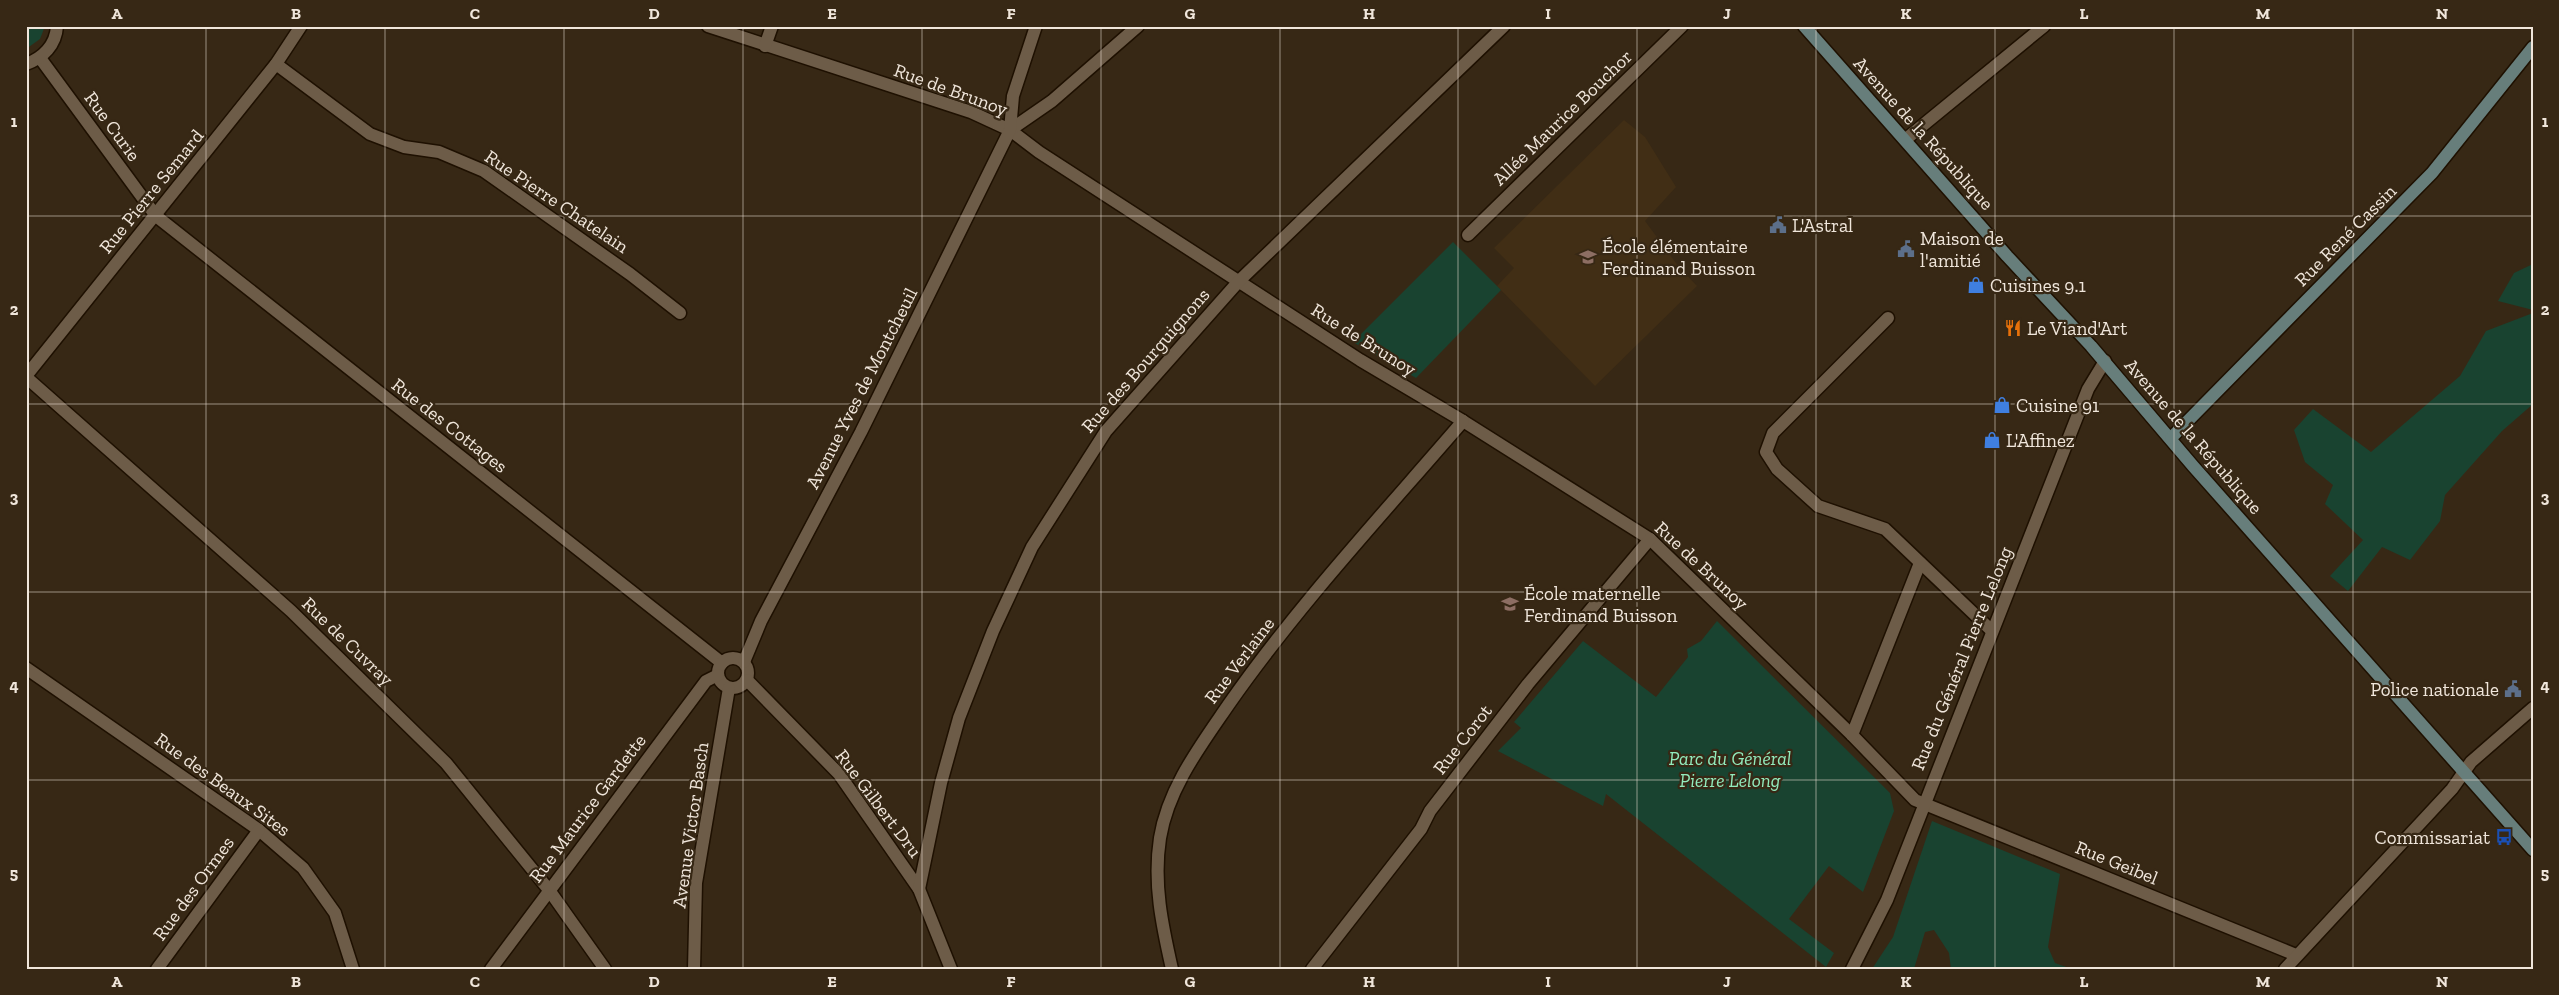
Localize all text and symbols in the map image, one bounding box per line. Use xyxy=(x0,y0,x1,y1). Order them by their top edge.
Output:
text: A xyxy=(112,4,123,23)
text: B xyxy=(291,4,301,23)
text: C xyxy=(470,4,480,23)
text: D xyxy=(648,4,660,23)
text: E xyxy=(827,4,837,23)
text: F xyxy=(1006,4,1016,23)
text: G xyxy=(1185,4,1196,23)
text: H xyxy=(1363,4,1375,23)
text: I xyxy=(1545,4,1551,23)
text: J xyxy=(1723,4,1731,23)
text: K xyxy=(1901,4,1912,23)
text: L xyxy=(2080,4,2089,23)
text: M xyxy=(2256,4,2270,23)
text: N xyxy=(2436,4,2448,23)
street label: Allée Maurice Bouchor xyxy=(1488,45,1637,190)
street label: Avenue de la République xyxy=(1849,52,1999,215)
street label: Rue de Brunoy xyxy=(891,58,1011,121)
street label: Rue Curie xyxy=(80,87,146,166)
text: 1 xyxy=(11,112,18,131)
text: 1 xyxy=(2542,112,2549,131)
street label: Rue Pierre Semard xyxy=(94,124,209,258)
street label: Rue Pierre Chatelain xyxy=(480,145,633,258)
street label: Rue René Cassin xyxy=(2290,180,2401,291)
place label: L'Astral xyxy=(1792,214,1853,237)
public building icon: L'Astral xyxy=(1768,215,1788,235)
place label: Maison de l'amitié xyxy=(1920,227,2004,272)
place label: École élémentaire Ferdinand Buisson xyxy=(1602,235,1755,280)
public building icon: Maison de l'amitié xyxy=(1896,239,1916,259)
school or university icon: École élémentaire Ferdinand Buisson xyxy=(1578,247,1598,267)
place label: Cuisines 9.1 xyxy=(1990,274,2086,297)
shop icon: Cuisines 9.1 xyxy=(1966,275,1986,295)
street label: Rue des Bourguignons xyxy=(1076,283,1214,437)
street label: Avenue Yves de Montcheuil xyxy=(801,284,922,493)
street label: Rue de Brunoy xyxy=(1307,298,1421,381)
text: 2 xyxy=(10,300,19,319)
text: 2 xyxy=(2541,300,2550,319)
place label: Le Viand'Art xyxy=(2027,317,2127,340)
restaurant icon: Le Viand'Art xyxy=(2003,318,2023,338)
street label: Avenue de la République xyxy=(2120,354,2267,519)
street label: Rue des Cottages xyxy=(387,373,512,478)
place label: Cuisine 91 xyxy=(2016,394,2099,417)
shop icon: Cuisine 91 xyxy=(1992,395,2012,415)
place label: L'Affinez xyxy=(2006,429,2075,452)
shop icon: L'Affinez xyxy=(1982,430,2002,450)
text: 3 xyxy=(10,488,19,507)
text: 3 xyxy=(2541,488,2550,507)
street label: Rue de Brunoy xyxy=(1650,516,1753,615)
street label: Rue du Général Pierre Lelong xyxy=(1906,542,2017,773)
place label: École maternelle Ferdinand Buisson xyxy=(1524,582,1677,627)
street label: Rue de Cuvray xyxy=(297,592,398,691)
school or university icon: École maternelle Ferdinand Buisson xyxy=(1500,594,1520,614)
street label: Rue Verlaine xyxy=(1199,613,1279,708)
text: 4 xyxy=(9,676,19,695)
text: 4 xyxy=(2540,676,2550,695)
place label: Police nationale xyxy=(2370,678,2499,701)
public building icon: Police nationale xyxy=(2503,679,2523,699)
street label: Rue Corot xyxy=(1428,700,1497,779)
street label: Rue des Beaux Sites xyxy=(151,728,295,841)
street label: Rue Maurice Gardette xyxy=(524,729,651,887)
street label: Avenue Victor Basch xyxy=(667,740,714,909)
street label: Rue Gilbert Dru xyxy=(830,745,927,862)
park label: Parc du Général Pierre Lelong xyxy=(1669,747,1791,792)
place label: Commissariat xyxy=(2375,826,2490,849)
bus stop icon: Commissariat xyxy=(2494,827,2514,847)
street label: Rue des Ormes xyxy=(148,832,239,945)
street label: Rue Geibel xyxy=(2072,835,2162,889)
text: 5 xyxy=(10,864,18,883)
text: 5 xyxy=(2541,864,2549,883)
text: A xyxy=(112,972,123,991)
text: B xyxy=(291,972,301,991)
text: C xyxy=(470,972,480,991)
text: D xyxy=(648,972,660,991)
text: E xyxy=(827,972,837,991)
text: F xyxy=(1006,972,1016,991)
text: G xyxy=(1185,972,1196,991)
text: H xyxy=(1363,972,1375,991)
text: I xyxy=(1545,972,1551,991)
text: J xyxy=(1723,972,1731,991)
text: K xyxy=(1901,972,1912,991)
text: L xyxy=(2080,972,2089,991)
text: M xyxy=(2256,972,2270,991)
text: N xyxy=(2436,972,2448,991)

